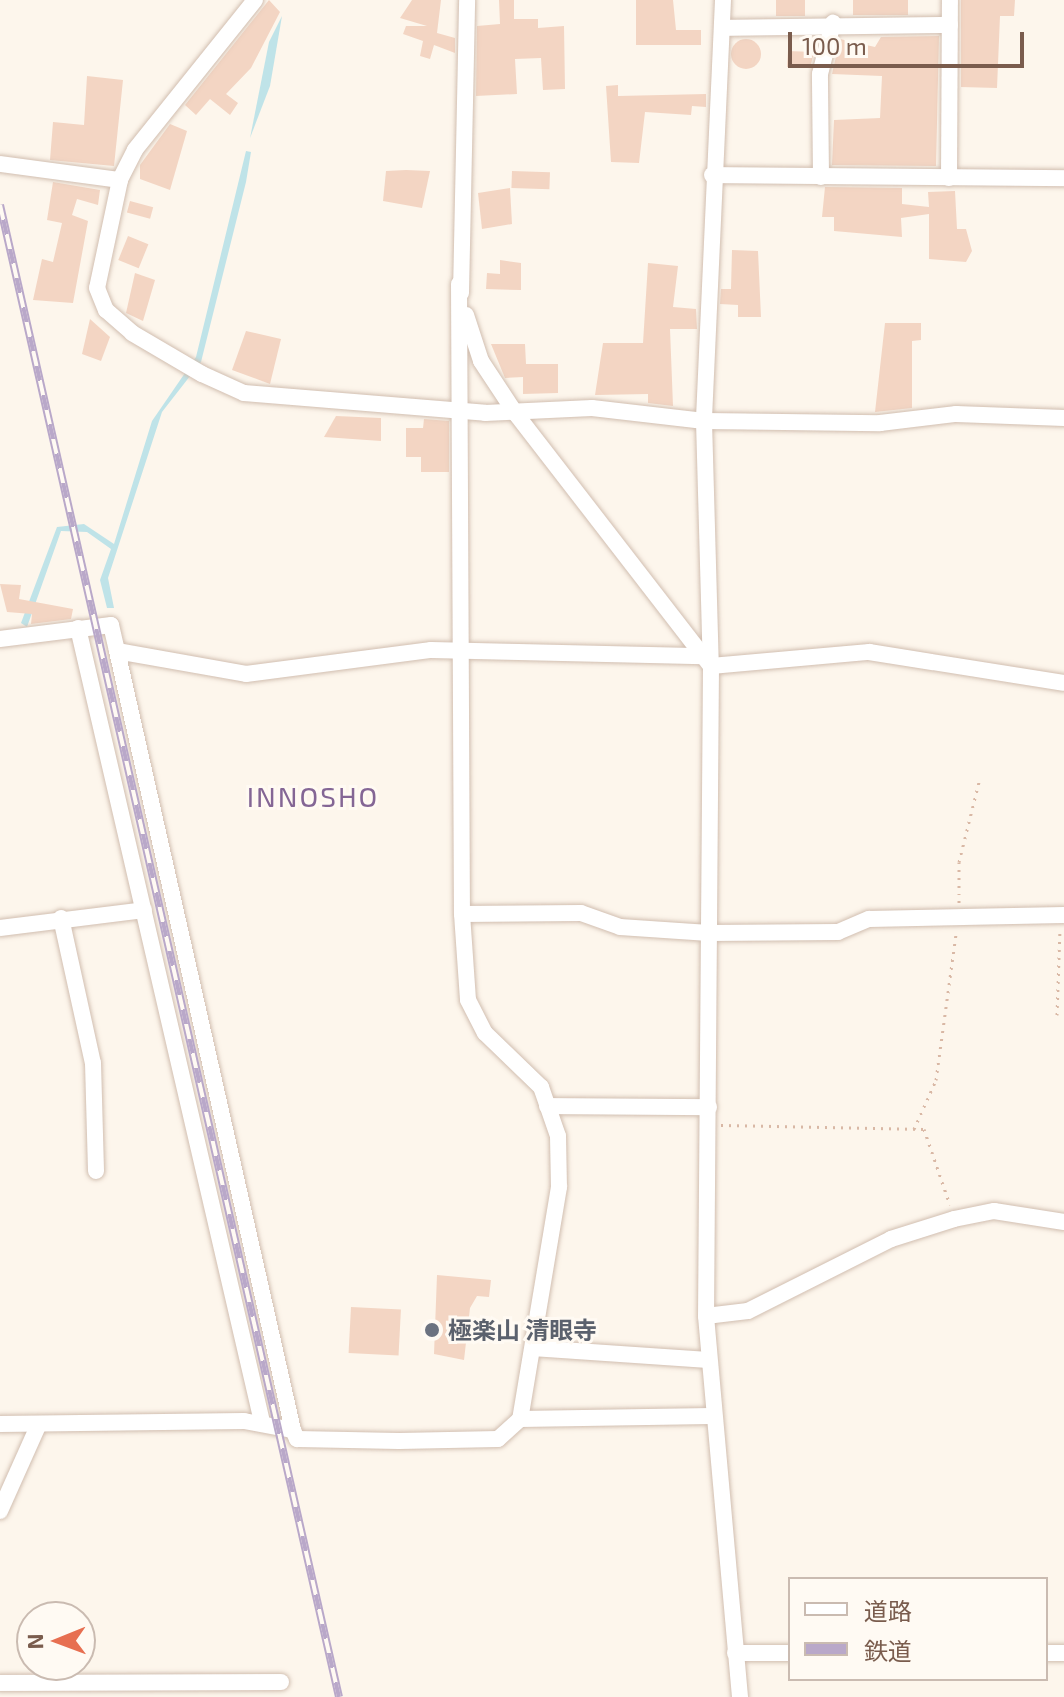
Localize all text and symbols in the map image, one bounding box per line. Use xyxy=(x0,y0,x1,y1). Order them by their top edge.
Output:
scale bar xyxy=(792,16,1028,66)
text: 100 m xyxy=(802,31,867,60)
district label: INNOSHO xyxy=(247,779,379,813)
place label: 極楽山 清眼寺 xyxy=(448,1316,597,1344)
marker: 極楽山 清眼寺 xyxy=(423,1321,441,1339)
legend xyxy=(788,1577,1048,1681)
text: 道路 xyxy=(864,1596,912,1625)
north arrow xyxy=(16,1601,96,1681)
text: N xyxy=(21,1633,47,1650)
text: 鉄道 xyxy=(864,1636,912,1665)

